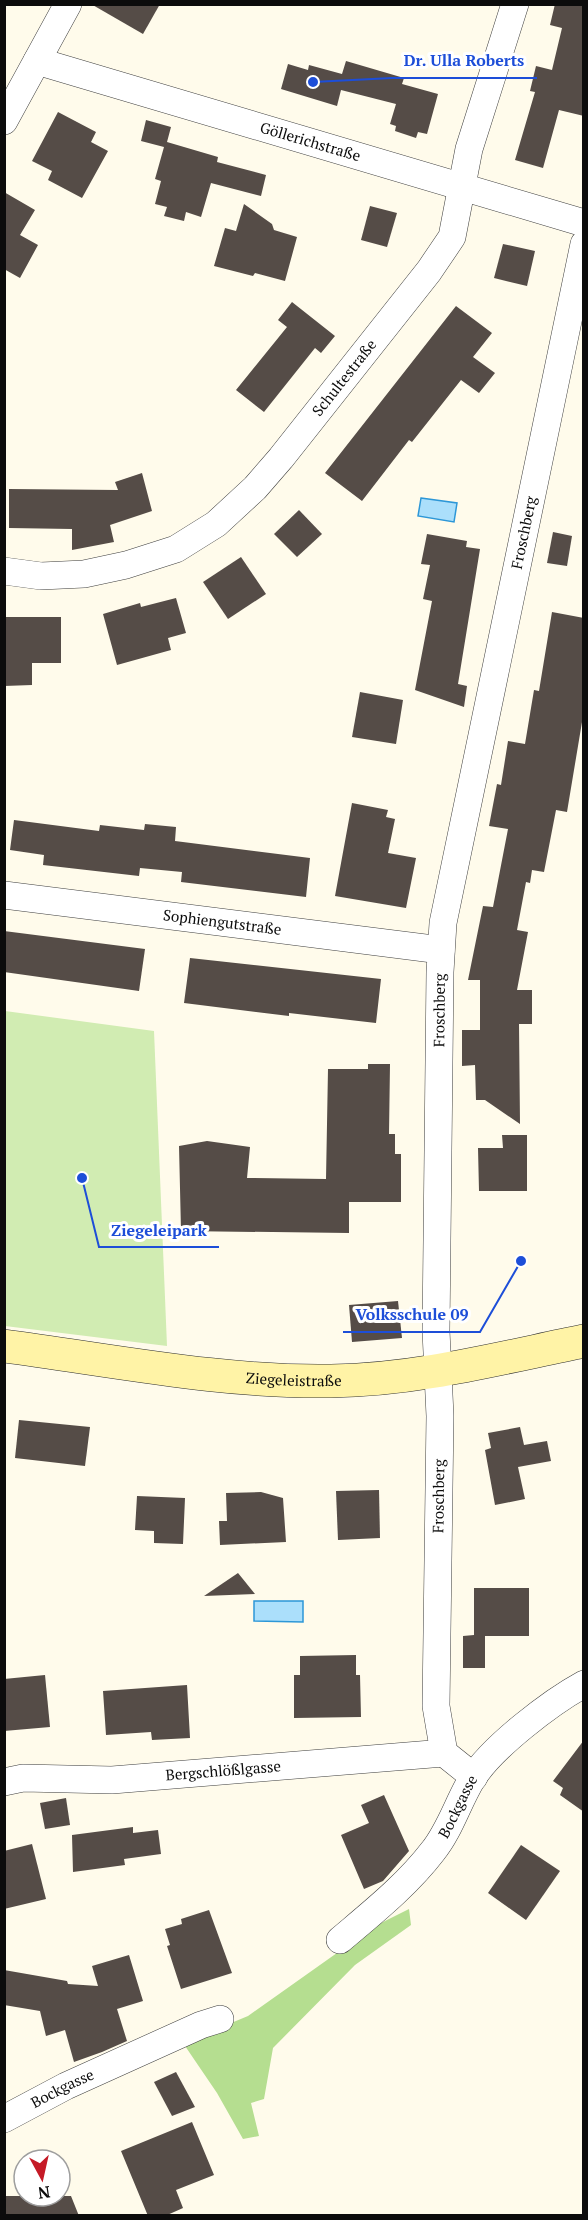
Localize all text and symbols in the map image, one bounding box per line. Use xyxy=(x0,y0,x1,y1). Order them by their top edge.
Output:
callout: Dr. Ulla Roberts xyxy=(392,44,537,78)
text: Dr. Ulla Roberts xyxy=(404,49,524,71)
street label: Göllerichstraße xyxy=(258,117,363,165)
street label: Schultestraße xyxy=(307,335,380,420)
street label: Froschberg xyxy=(506,493,541,571)
street label: Sophiengutstraße xyxy=(162,904,283,939)
street label: Froschberg xyxy=(428,972,449,1047)
callout: Ziegeleipark xyxy=(99,1213,219,1247)
text: Ziegeleipark xyxy=(111,1219,208,1241)
callout: Volksschule 09 xyxy=(343,1298,480,1332)
text: Volksschule 09 xyxy=(356,1303,469,1325)
street label: Ziegeleistraße xyxy=(245,1367,342,1390)
street label: Froschberg xyxy=(427,1458,448,1533)
street label: Bergschlößlgasse xyxy=(165,1755,282,1785)
street label: Bockgasse xyxy=(433,1771,481,1841)
street label: Bockgasse xyxy=(27,2064,97,2112)
north arrow xyxy=(12,2148,72,2208)
text: N xyxy=(37,2181,52,2205)

